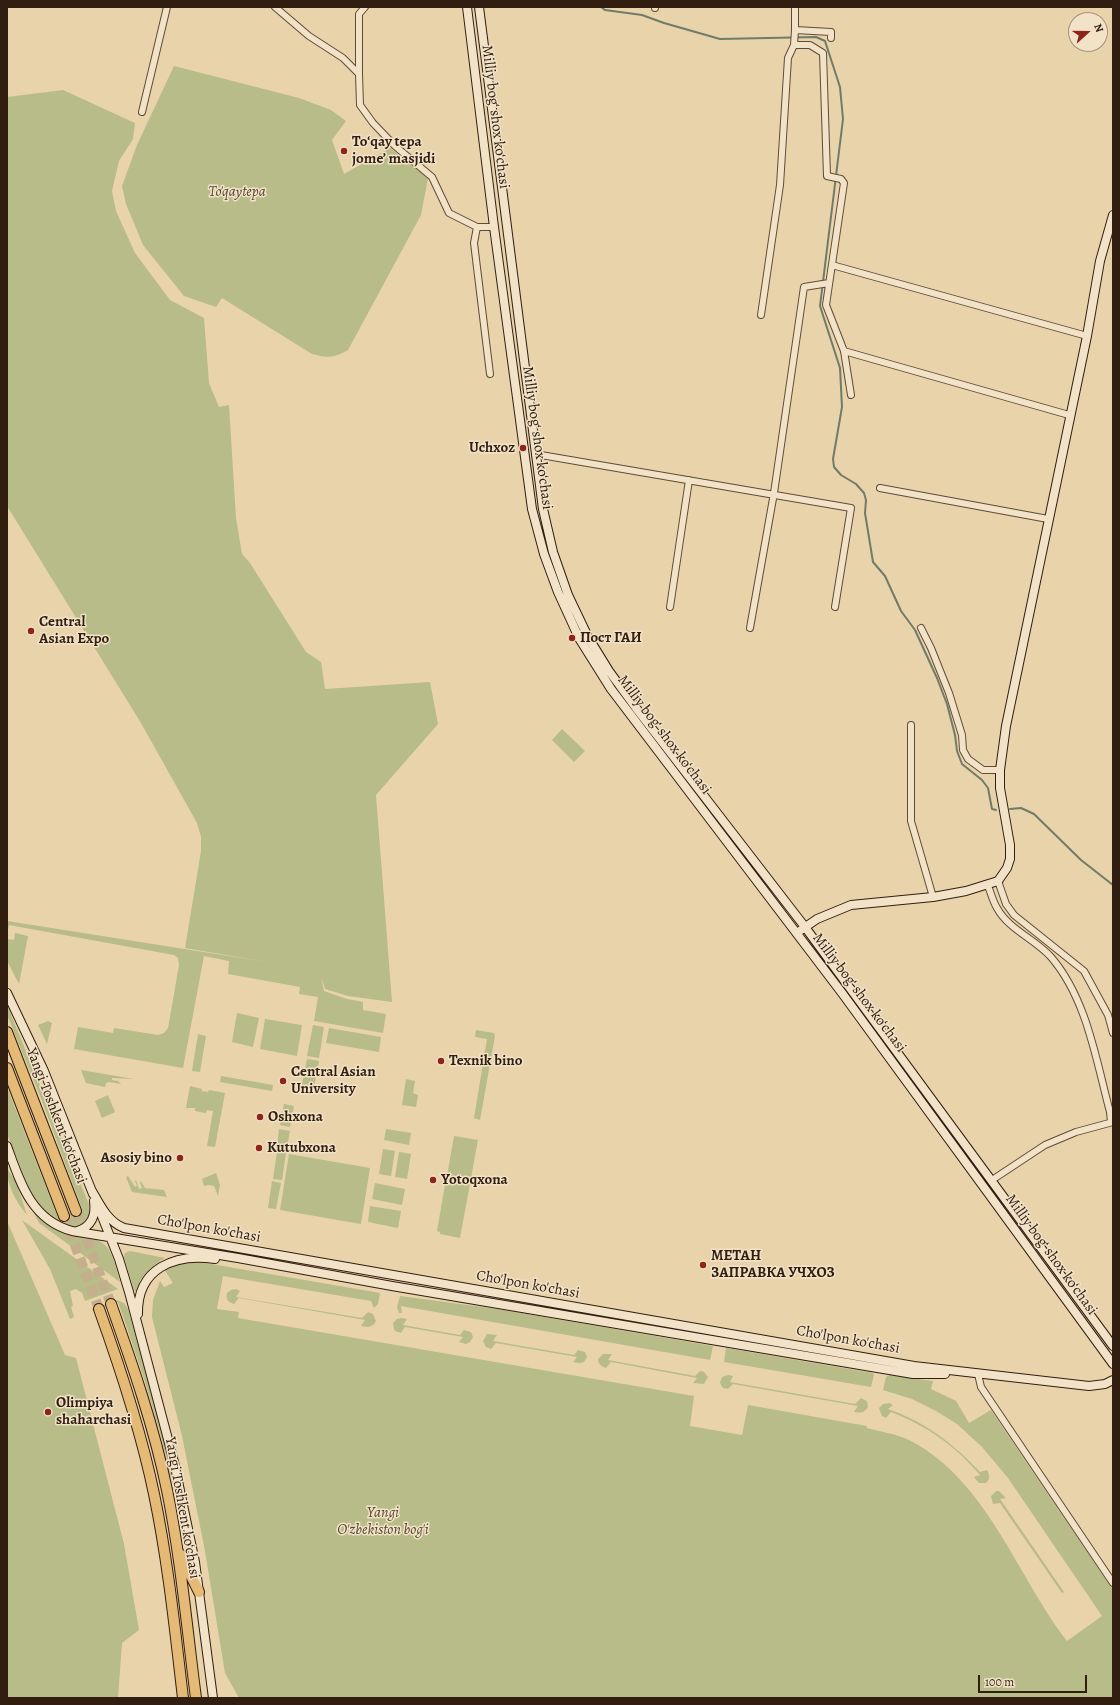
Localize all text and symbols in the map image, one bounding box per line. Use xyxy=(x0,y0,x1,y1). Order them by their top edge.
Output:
north arrow xyxy=(1068,12,1108,52)
text: N xyxy=(1090,21,1107,34)
street label: Milliy bog‘ shox ko‘chasi xyxy=(477,44,513,190)
place label: To‘qay tepa jome’ masjidi xyxy=(352,133,435,168)
marker: To‘qay tepa jome’ masjidi xyxy=(339,146,349,156)
park label: To'qaytepa xyxy=(208,183,266,201)
street label: Milliy bog‘ shox ko‘chasi xyxy=(518,365,556,511)
place label: Uchxoz xyxy=(469,439,515,457)
marker: Uchxoz xyxy=(518,443,528,453)
place label: Central Asian Expo xyxy=(39,613,109,648)
marker: Central Asian Expo xyxy=(26,626,36,636)
place label: Пост ГАИ xyxy=(580,629,642,647)
marker: Пост ГАИ xyxy=(567,633,577,643)
street label: Milliy bog‘ shox ko‘chasi xyxy=(613,672,715,798)
street label: Milliy bog‘ shox ko‘chasi xyxy=(808,930,910,1056)
street label: Yangi Toshkent ko‘chasi xyxy=(22,1046,90,1186)
place label: Texnik bino xyxy=(449,1052,522,1070)
marker: Texnik bino xyxy=(436,1056,446,1066)
place label: Central Asian University xyxy=(291,1063,376,1098)
marker: Central Asian University xyxy=(278,1076,288,1086)
place label: Oshxona xyxy=(268,1108,323,1126)
marker: Oshxona xyxy=(255,1112,265,1122)
place label: Kutubxona xyxy=(267,1139,336,1157)
marker: Kutubxona xyxy=(254,1143,264,1153)
place label: Asosiy bino xyxy=(100,1149,172,1167)
marker: Asosiy bino xyxy=(175,1153,185,1163)
place label: Yotoqxona xyxy=(441,1171,508,1189)
marker: Yotoqxona xyxy=(428,1175,438,1185)
street label: Milliy bog‘ shox ko‘chasi xyxy=(1001,1191,1101,1319)
street label: Cho'lpon ko'chasi xyxy=(156,1211,262,1247)
place label: МЕТАН ЗАПРАВКА УЧХОЗ xyxy=(711,1247,835,1282)
marker: МЕТАН ЗАПРАВКА УЧХОЗ xyxy=(698,1260,708,1270)
street label: Cho'lpon ko'chasi xyxy=(475,1267,581,1303)
street label: Cho'lpon ko'chasi xyxy=(795,1322,901,1358)
place label: Olimpiya shaharchasi xyxy=(56,1394,131,1429)
marker: Olimpiya shaharchasi xyxy=(43,1407,53,1417)
street label: Yangi Toshkent ko‘chasi xyxy=(161,1436,203,1580)
park label: Yangi O'zbekiston bog'i xyxy=(337,1504,429,1539)
scale bar xyxy=(980,1667,1089,1693)
text: 100 m xyxy=(985,1674,1014,1690)

